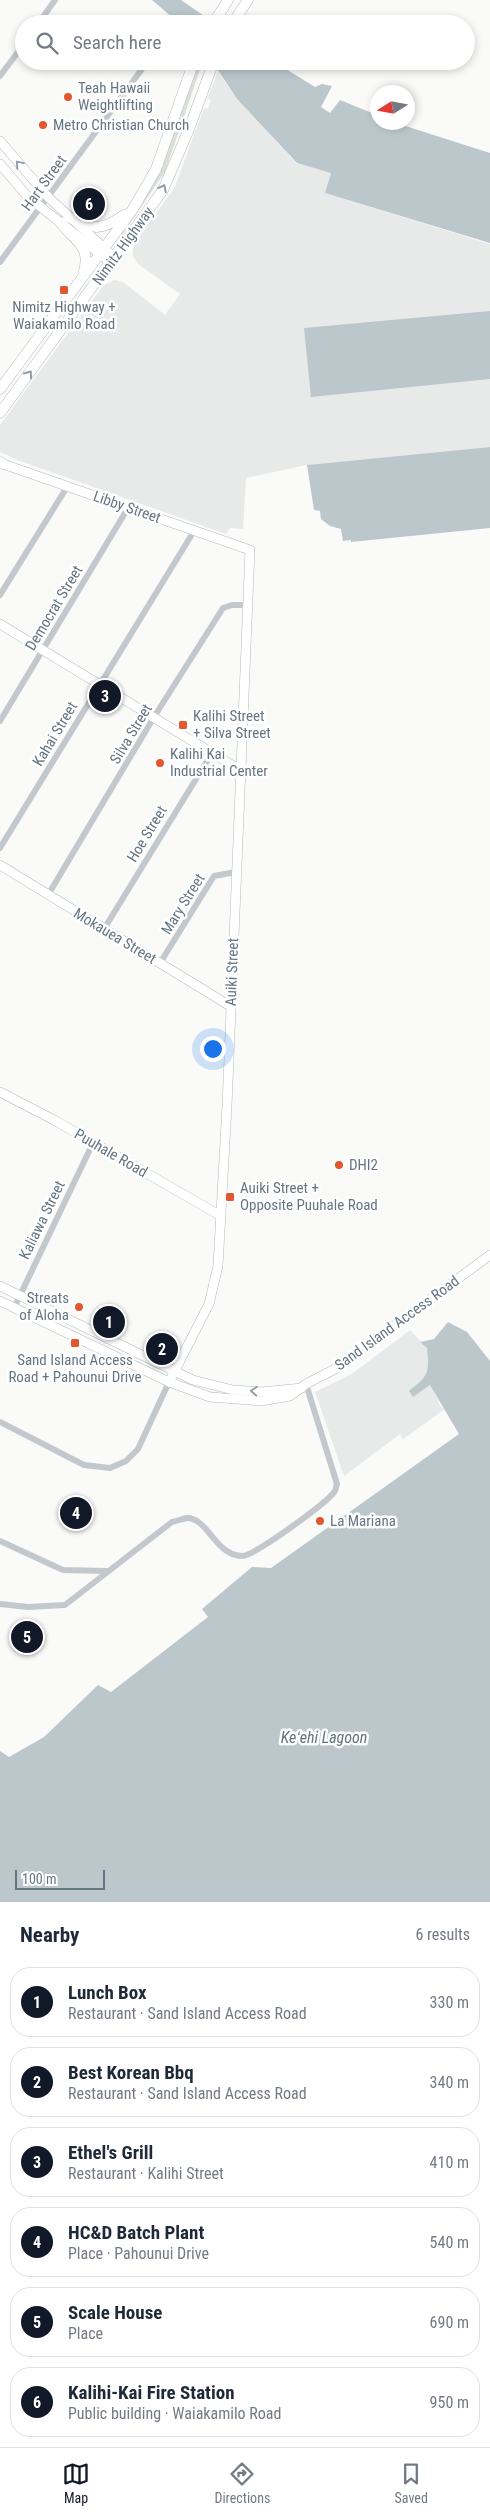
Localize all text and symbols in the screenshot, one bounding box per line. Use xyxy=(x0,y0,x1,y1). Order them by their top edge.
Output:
search box xyxy=(15,15,475,70)
icon: search xyxy=(33,29,61,57)
text: Search here xyxy=(73,31,161,54)
place label: Teah Hawaii Weightlifting xyxy=(78,79,153,114)
north arrow xyxy=(370,85,415,130)
marker: Teah Hawaii Weightlifting xyxy=(62,91,74,103)
place label: Metro Christian Church xyxy=(53,116,189,134)
marker: Metro Christian Church xyxy=(37,119,49,131)
street label: Hart Street xyxy=(18,152,70,214)
one-way arrow xyxy=(16,160,25,169)
pin: 6 xyxy=(73,185,105,223)
one-way arrow xyxy=(157,185,167,194)
street label: Nimitz Highway xyxy=(89,203,157,289)
marker: Nimitz Highway + Waiakamilo Road xyxy=(58,284,70,296)
place label: Nimitz Highway + Waiakamilo Road xyxy=(12,298,116,333)
one-way arrow xyxy=(23,370,32,379)
street label: Libby Street xyxy=(91,487,163,527)
street label: Democrat Street xyxy=(22,562,86,654)
pin: 3 xyxy=(89,677,121,715)
street label: Kahai Street xyxy=(29,699,81,769)
street label: Silva Street xyxy=(106,701,156,767)
place label: Kalihi Street + Silva Street xyxy=(193,707,271,742)
marker: Kalihi Street + Silva Street xyxy=(177,719,189,731)
place label: Kalihi Kai Industrial Center xyxy=(170,745,268,780)
marker: Kalihi Kai Industrial Center xyxy=(154,757,166,769)
street label: Hoe Street xyxy=(123,803,171,865)
street label: Mary Street xyxy=(157,870,209,938)
street label: Mokauea Street xyxy=(71,904,159,968)
street label: Auiki Street xyxy=(222,938,242,1006)
your location xyxy=(200,1036,226,1062)
street label: Puuhale Road xyxy=(71,1125,151,1181)
place label: DHI2 xyxy=(349,1156,378,1174)
marker: DHI2 xyxy=(333,1159,345,1171)
street label: Kaliawa Street xyxy=(15,1178,69,1262)
place label: Auiki Street + Opposite Puuhale Road xyxy=(240,1179,378,1214)
marker: Auiki Street + Opposite Puuhale Road xyxy=(224,1191,236,1203)
street label: Sand Island Access Road xyxy=(331,1272,463,1374)
place label: Streats of Aloha xyxy=(19,1289,69,1324)
marker: Streats of Aloha xyxy=(73,1301,85,1313)
pin: 1 xyxy=(93,1303,125,1341)
pin: 2 xyxy=(146,1330,178,1368)
marker: Sand Island Access Road + Pahounui Drive xyxy=(69,1337,81,1349)
place label: Sand Island Access Road + Pahounui Drive xyxy=(8,1351,142,1386)
one-way arrow xyxy=(250,1386,258,1397)
pin: 4 xyxy=(60,1494,92,1532)
place label: La Mariana xyxy=(330,1512,396,1530)
marker: La Mariana xyxy=(314,1515,326,1527)
pin: 5 xyxy=(11,1618,43,1656)
water label: Keʻehi Lagoon xyxy=(281,1728,367,1747)
scale bar xyxy=(15,1867,105,1890)
text: 100 m xyxy=(22,1871,57,1887)
text: Nearby xyxy=(20,1923,79,1947)
text: 6 results xyxy=(415,1925,470,1944)
text: Lunch Box xyxy=(68,1981,147,2004)
text: 1 xyxy=(33,1993,41,2012)
text: 330 m xyxy=(430,1993,469,2012)
text: Restaurant · Sand Island Access Road xyxy=(68,2004,307,2023)
text: Best Korean Bbq xyxy=(68,2061,194,2084)
text: 2 xyxy=(33,2073,41,2092)
text: 340 m xyxy=(430,2073,469,2092)
text: Restaurant · Sand Island Access Road xyxy=(68,2084,307,2103)
text: Ethel's Grill xyxy=(68,2141,153,2164)
text: 3 xyxy=(33,2153,41,2172)
text: 410 m xyxy=(430,2153,469,2172)
text: Restaurant · Kalihi Street xyxy=(68,2164,224,2183)
text: HC&D Batch Plant xyxy=(68,2221,204,2244)
text: 4 xyxy=(33,2233,41,2252)
text: 540 m xyxy=(430,2233,469,2252)
text: Place · Pahounui Drive xyxy=(68,2244,209,2263)
text: Scale House xyxy=(68,2301,162,2324)
text: 5 xyxy=(33,2313,41,2332)
text: 690 m xyxy=(430,2313,469,2332)
text: Place xyxy=(68,2324,103,2343)
text: Kalihi-Kai Fire Station xyxy=(68,2381,235,2404)
text: 6 xyxy=(33,2393,41,2412)
text: 950 m xyxy=(430,2393,469,2412)
text: Public building · Waiakamilo Road xyxy=(68,2404,281,2423)
tab: Map xyxy=(62,2460,90,2506)
tab: Directions xyxy=(214,2460,270,2506)
tab: Saved xyxy=(395,2460,428,2506)

